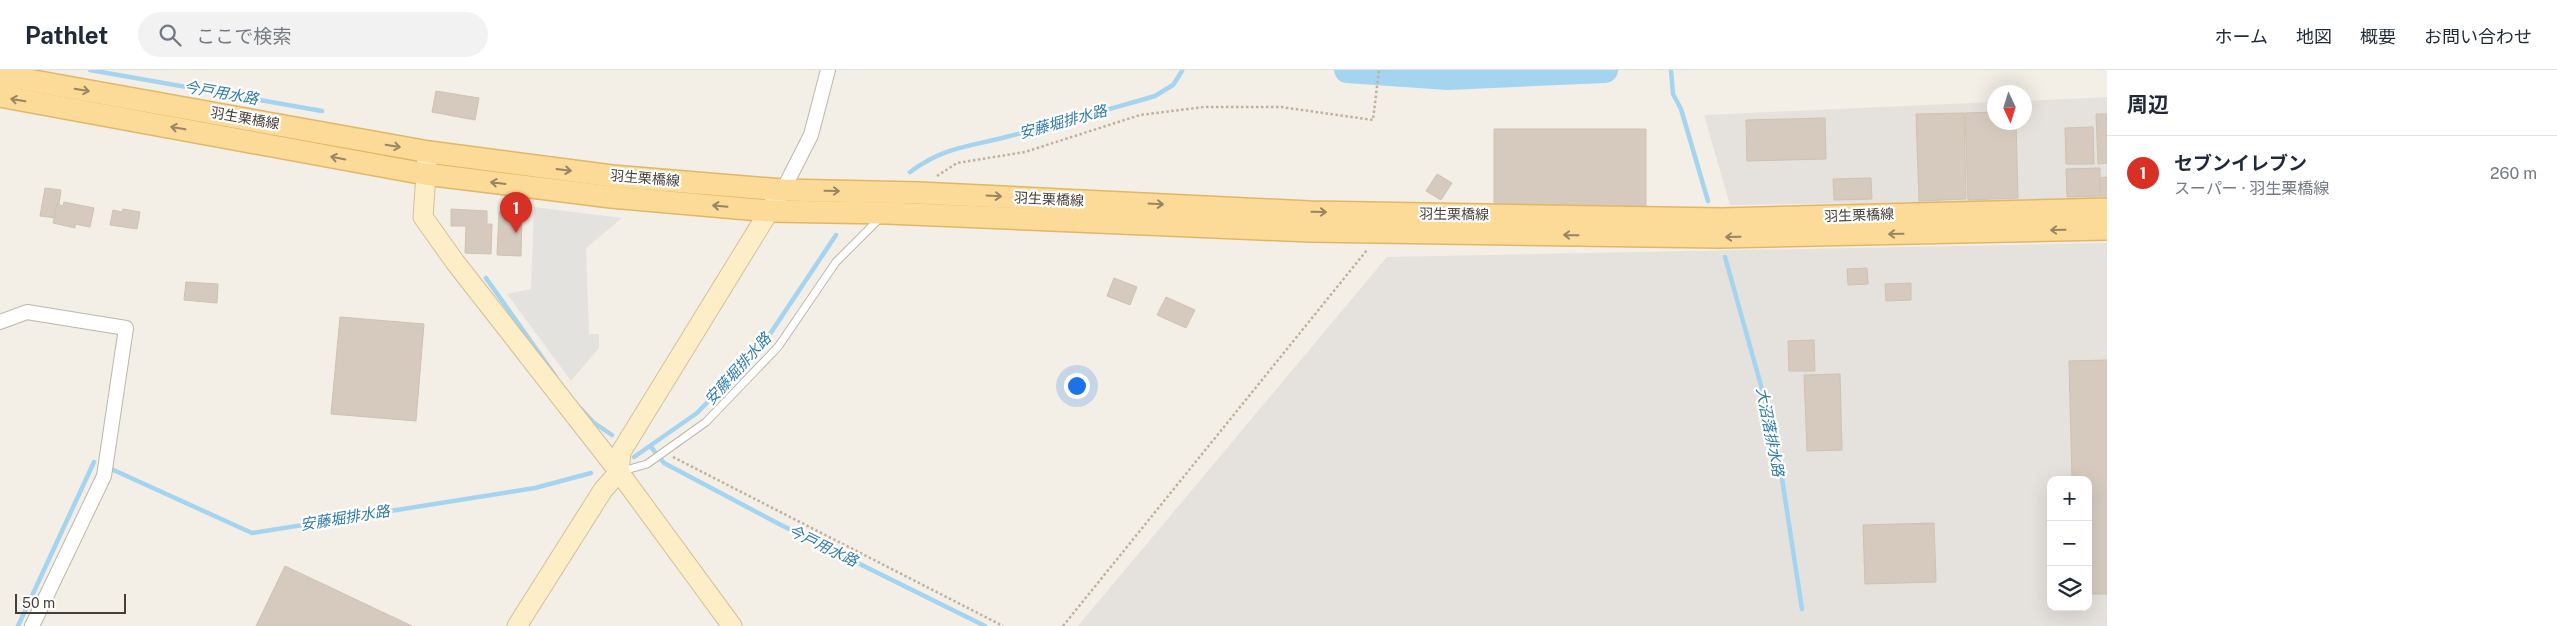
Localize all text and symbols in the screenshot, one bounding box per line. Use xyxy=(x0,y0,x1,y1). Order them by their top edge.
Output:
search box xyxy=(138,12,488,57)
text: Pathlet xyxy=(25,21,108,49)
icon: search xyxy=(156,21,184,49)
text: ここで検索 xyxy=(196,25,291,47)
text: ホーム xyxy=(2215,26,2268,47)
text: 地図 xyxy=(2296,26,2332,47)
text: 概要 xyxy=(2360,26,2396,47)
text: お問い合わせ xyxy=(2424,26,2532,47)
water label: 今戸用水路 xyxy=(183,78,261,108)
one-way arrow xyxy=(74,85,90,95)
north arrow xyxy=(1987,85,2032,130)
text: 周辺 xyxy=(2127,92,2169,117)
one-way arrow xyxy=(10,94,26,104)
water label: 安藤堀排水路 xyxy=(1017,101,1110,141)
street label: 羽生栗橋線 xyxy=(209,104,281,132)
one-way arrow xyxy=(170,123,186,132)
one-way arrow xyxy=(385,141,401,151)
one-way arrow xyxy=(330,152,346,162)
text: セブンイレブン xyxy=(2174,152,2307,174)
text: 1 xyxy=(2140,164,2146,183)
text: 260 m xyxy=(2490,164,2537,183)
one-way arrow xyxy=(556,165,572,175)
street label: 羽生栗橋線 xyxy=(609,167,681,189)
one-way arrow xyxy=(490,178,506,188)
text: スーパー · 羽生栗橋線 xyxy=(2174,179,2329,198)
one-way arrow xyxy=(823,186,839,196)
street label: 羽生栗橋線 xyxy=(1014,189,1084,209)
pin: 1 xyxy=(500,192,532,233)
one-way arrow xyxy=(986,192,1002,201)
one-way arrow xyxy=(1148,200,1164,209)
one-way arrow xyxy=(712,202,728,211)
street label: 羽生栗橋線 xyxy=(1419,205,1489,223)
street label: 羽生栗橋線 xyxy=(1824,206,1894,224)
one-way arrow xyxy=(1310,207,1326,217)
one-way arrow xyxy=(2051,225,2067,235)
one-way arrow xyxy=(1888,229,1904,238)
one-way arrow xyxy=(1563,230,1580,240)
one-way arrow xyxy=(1726,232,1742,242)
water label: 安藤堀排水路 xyxy=(701,328,775,408)
your location xyxy=(1064,373,1090,399)
water label: 大沼落排水路 xyxy=(1754,386,1788,480)
map controls xyxy=(2047,476,2092,611)
button: + xyxy=(2047,476,2092,521)
water label: 安藤堀排水路 xyxy=(299,502,393,533)
water label: 今戸用水路 xyxy=(786,521,862,571)
button: − xyxy=(2047,521,2092,566)
button: layers xyxy=(2047,566,2092,611)
scale bar xyxy=(15,591,126,614)
text: 50 m xyxy=(22,595,55,611)

